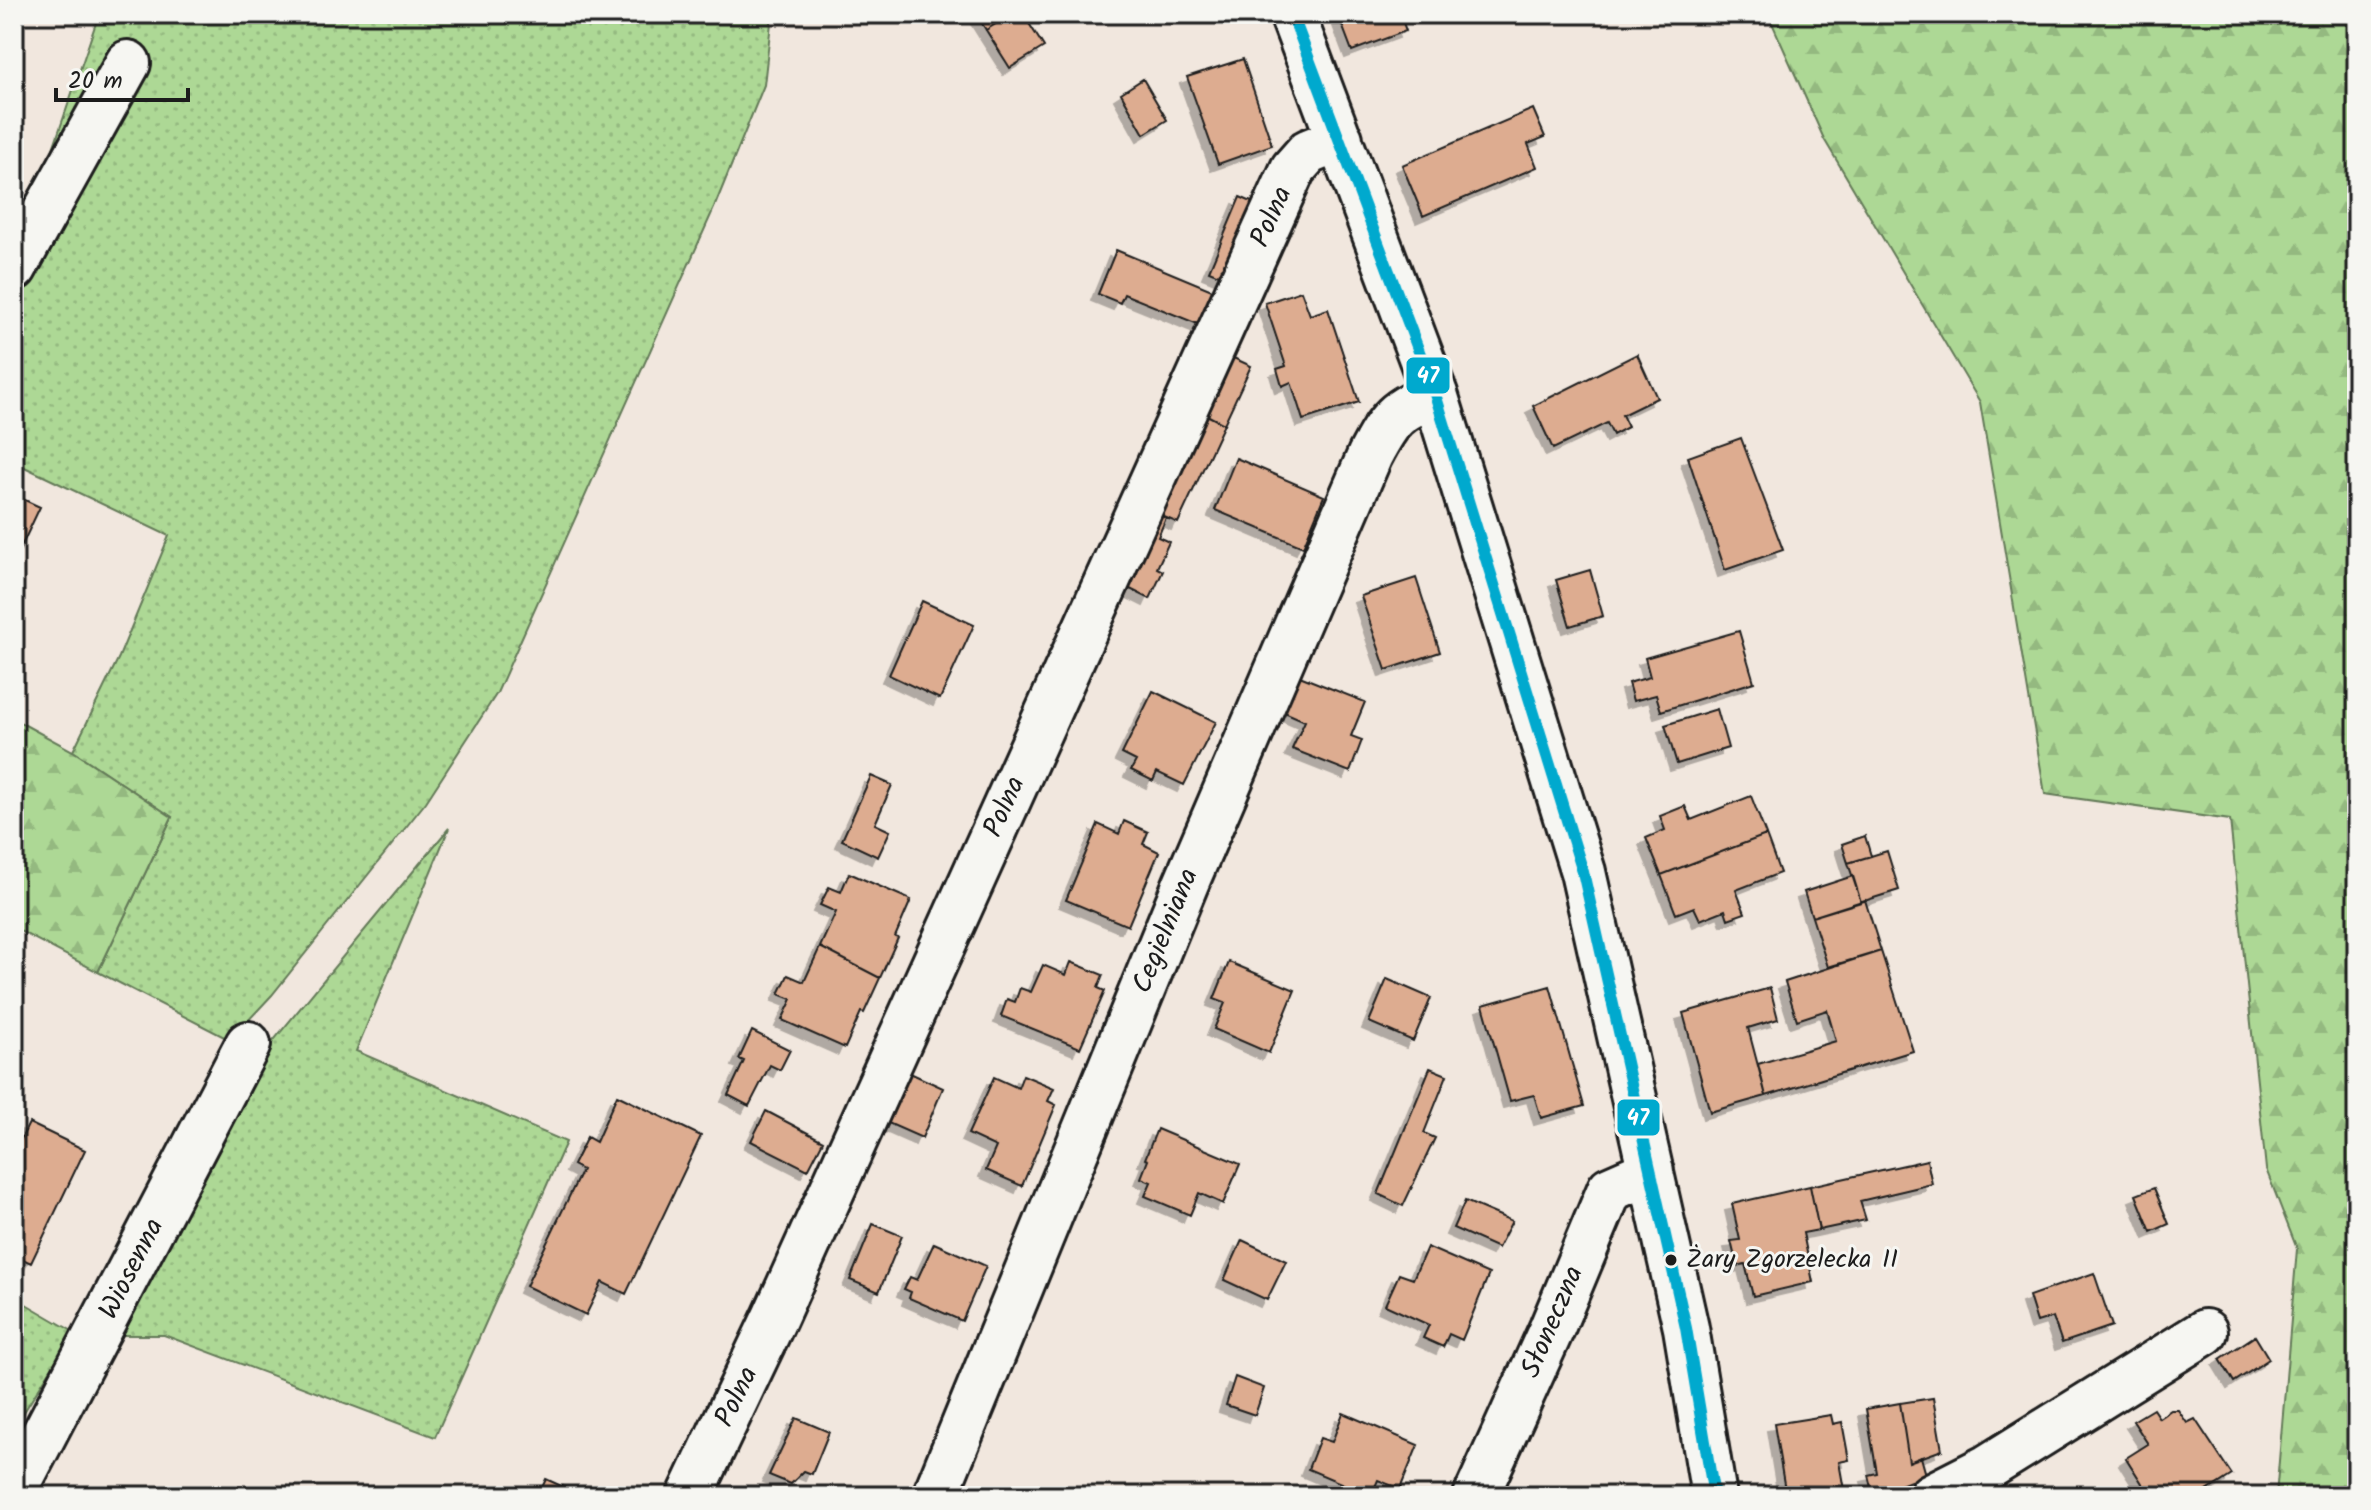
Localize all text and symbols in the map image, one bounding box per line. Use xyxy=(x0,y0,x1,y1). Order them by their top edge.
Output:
scale bar xyxy=(56,52,188,102)
text: 20 m xyxy=(68,62,123,101)
street label: Polna xyxy=(1239,179,1305,255)
line badge: 47 xyxy=(1405,356,1451,395)
text: 47 xyxy=(1417,360,1440,395)
street label: Polna xyxy=(972,769,1038,845)
street label: Cegielniana xyxy=(1120,862,1212,1000)
line badge: 47 xyxy=(1616,1098,1661,1137)
text: 47 xyxy=(1627,1102,1650,1137)
street label: Wiosenna xyxy=(87,1210,177,1328)
place label: Żary Zgorzelecka II xyxy=(1686,1239,1898,1281)
marker: Żary Zgorzelecka II xyxy=(1663,1252,1679,1268)
street label: Słoneczna xyxy=(1509,1259,1597,1385)
street label: Polna xyxy=(703,1359,771,1435)

